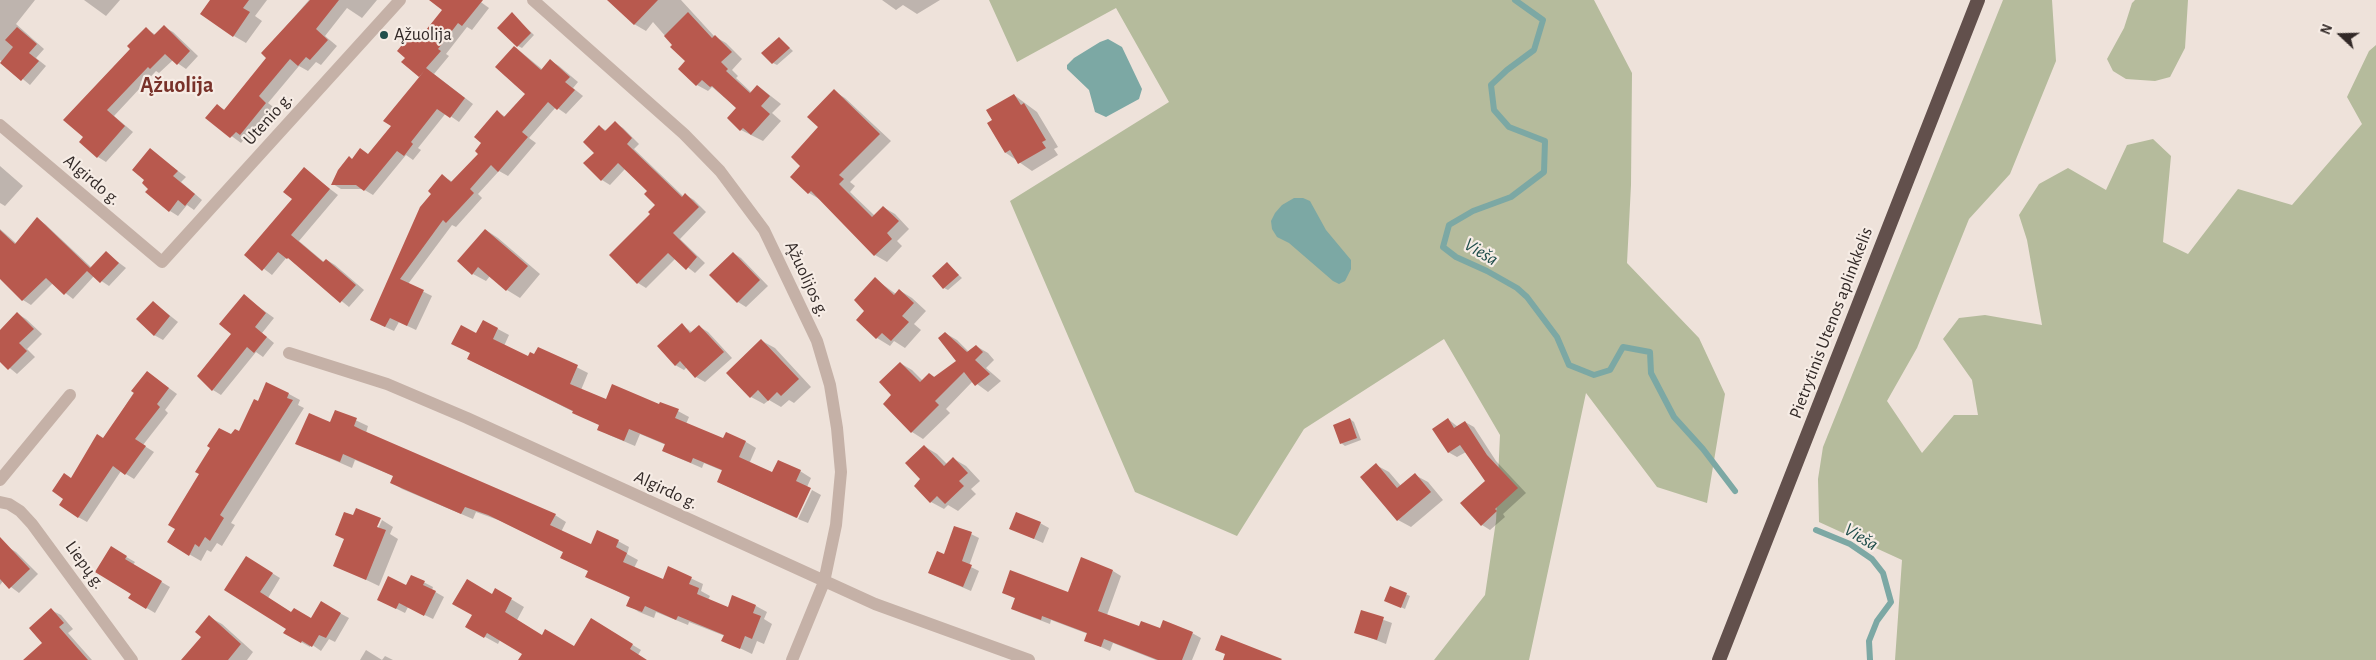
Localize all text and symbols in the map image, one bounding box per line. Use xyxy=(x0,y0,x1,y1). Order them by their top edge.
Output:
north arrow xyxy=(2316,10,2366,60)
text: N xyxy=(2319,23,2335,37)
place label: Ąžuolija xyxy=(394,24,452,46)
marker: Ąžuolija xyxy=(378,29,390,41)
district label: Ąžuolija xyxy=(140,72,214,98)
street label: Utenio g. xyxy=(239,88,297,150)
street label: Algirdo g. xyxy=(59,150,125,210)
street label: Pietrytinis Utenos aplinkkelis xyxy=(1785,224,1877,422)
water label: Vieša xyxy=(1460,233,1502,271)
street label: Ąžuolijos g. xyxy=(780,238,834,320)
street label: Algirdo g. xyxy=(631,466,701,514)
water label: Vieša xyxy=(1840,518,1882,556)
street label: Liepų g. xyxy=(60,537,110,593)

